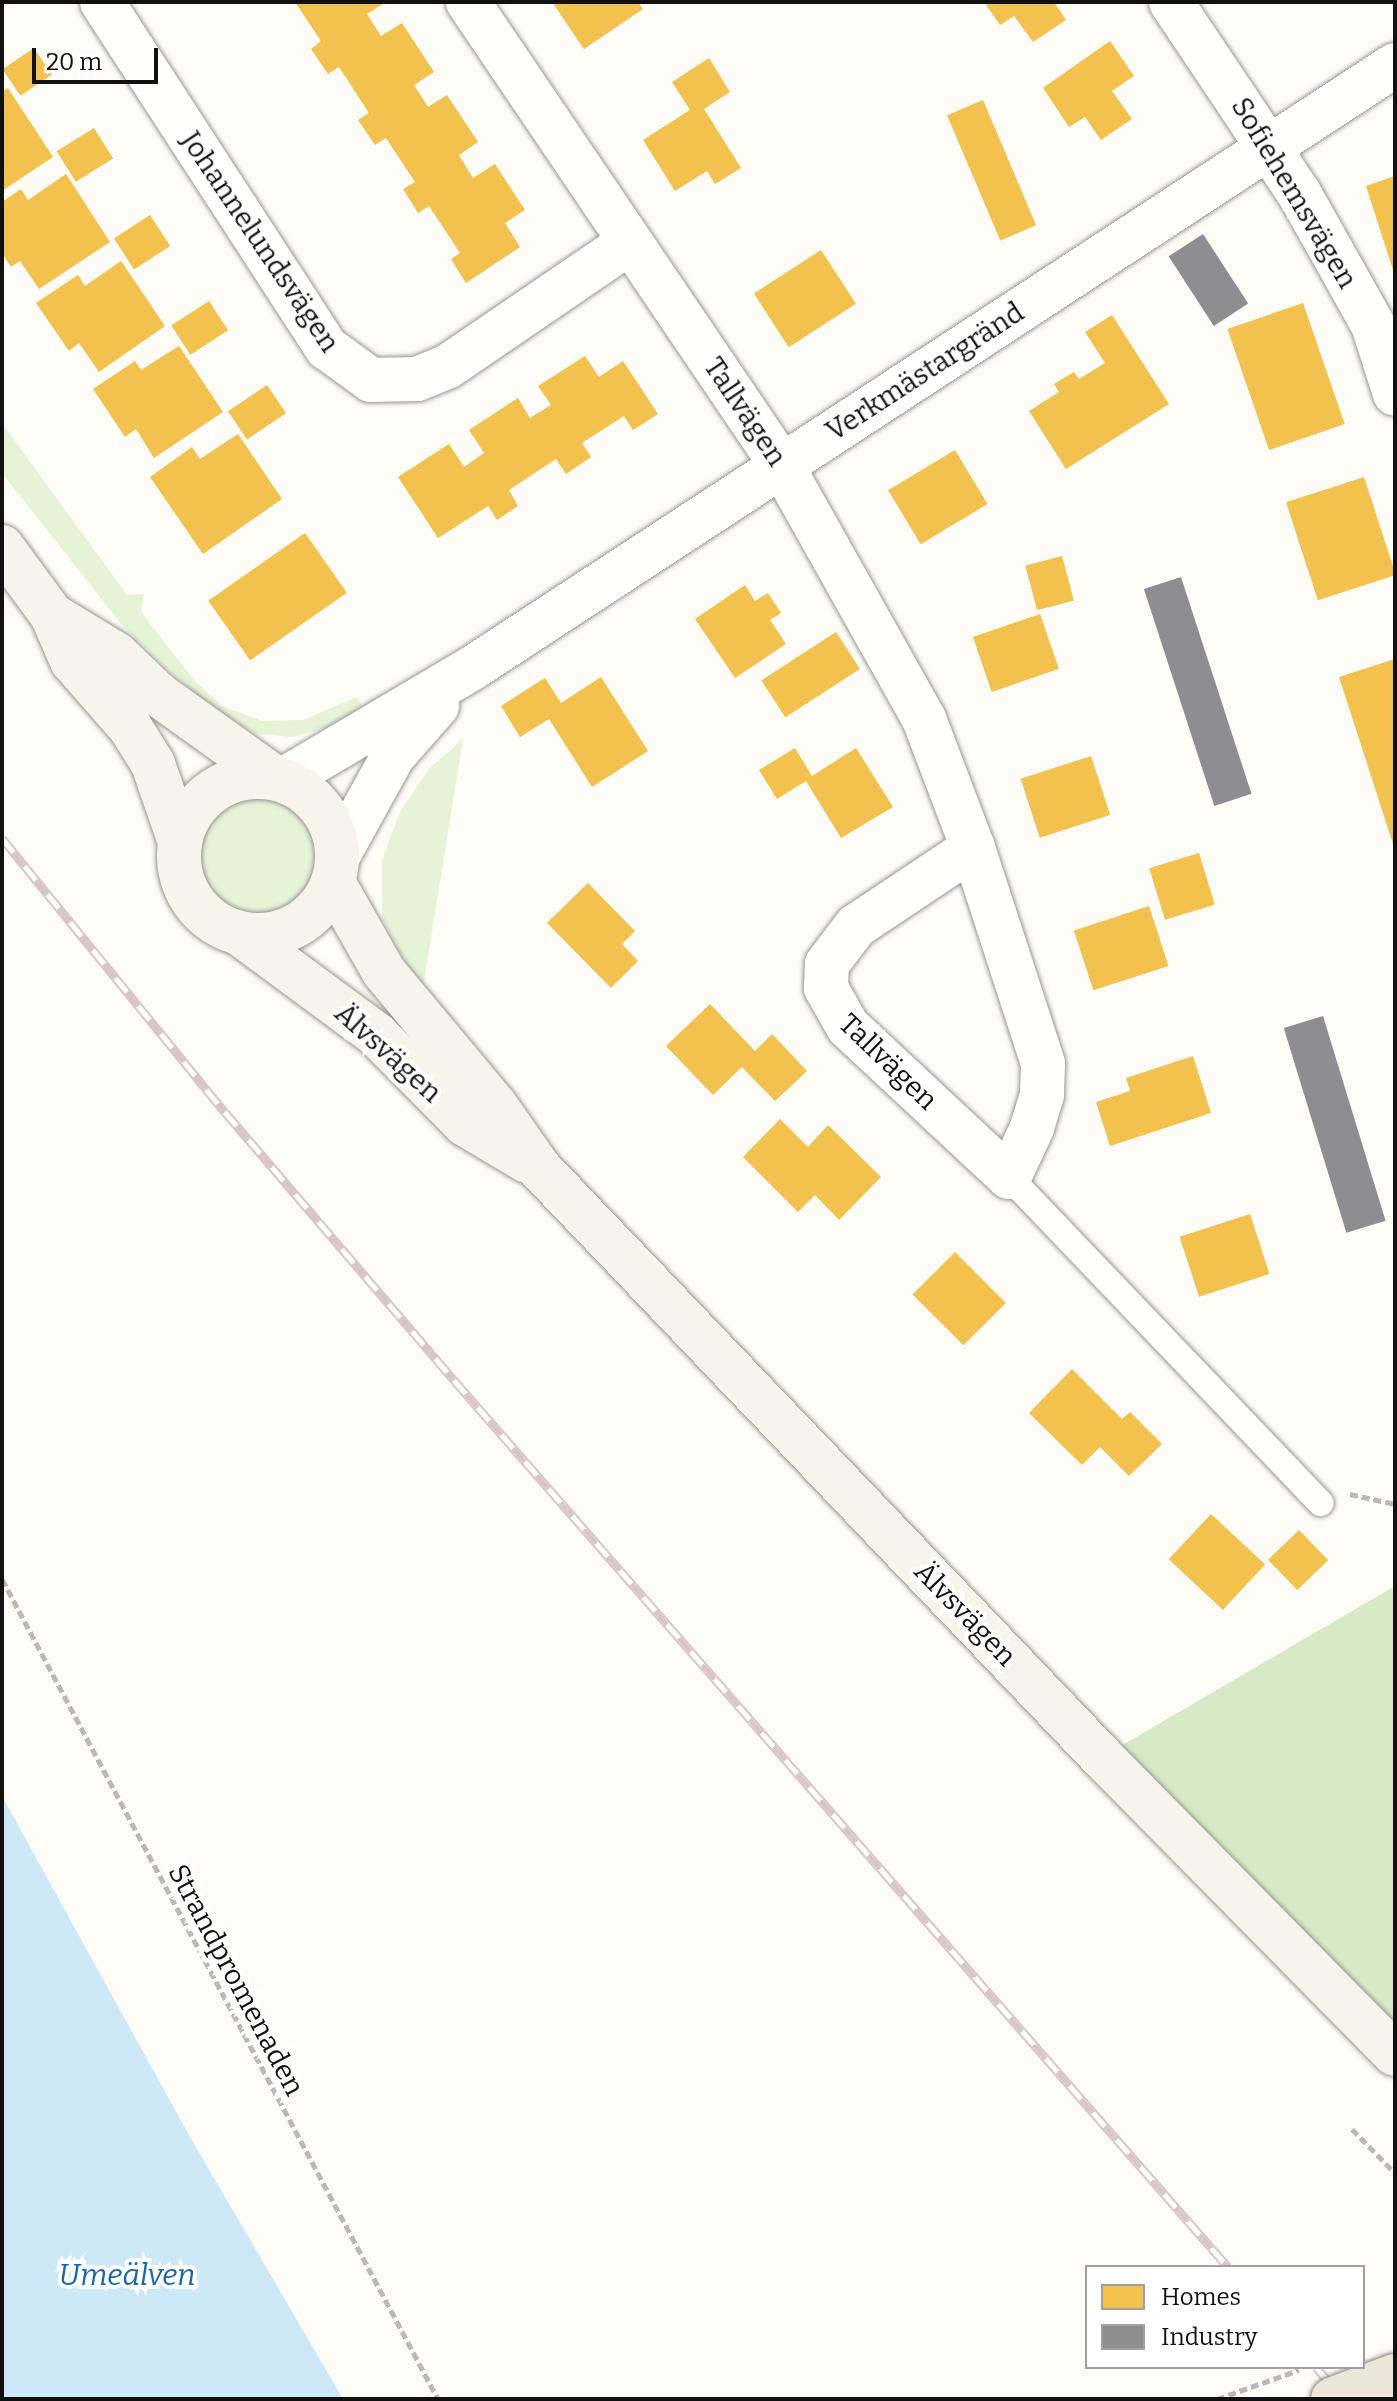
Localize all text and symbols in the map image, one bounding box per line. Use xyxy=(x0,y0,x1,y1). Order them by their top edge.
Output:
scale bar xyxy=(36,32,162,82)
text: 20 m xyxy=(46,48,102,76)
street label: Sofiehemsvägen xyxy=(1224,92,1364,294)
street label: Johannelundsvägen xyxy=(174,125,346,359)
street label: Verkmästargränd xyxy=(820,296,1030,448)
street label: Tallvägen xyxy=(697,351,793,473)
street label: Älvsvägen xyxy=(328,996,448,1110)
street label: Tallvägen xyxy=(832,1007,944,1117)
street label: Älvsvägen xyxy=(907,1555,1023,1673)
street label: Strandpromenaden xyxy=(161,1859,311,2101)
water label: Umeälven xyxy=(58,2257,196,2293)
legend xyxy=(1085,2265,1365,2369)
text: Homes xyxy=(1161,2283,1241,2311)
text: Industry xyxy=(1161,2323,1258,2351)

